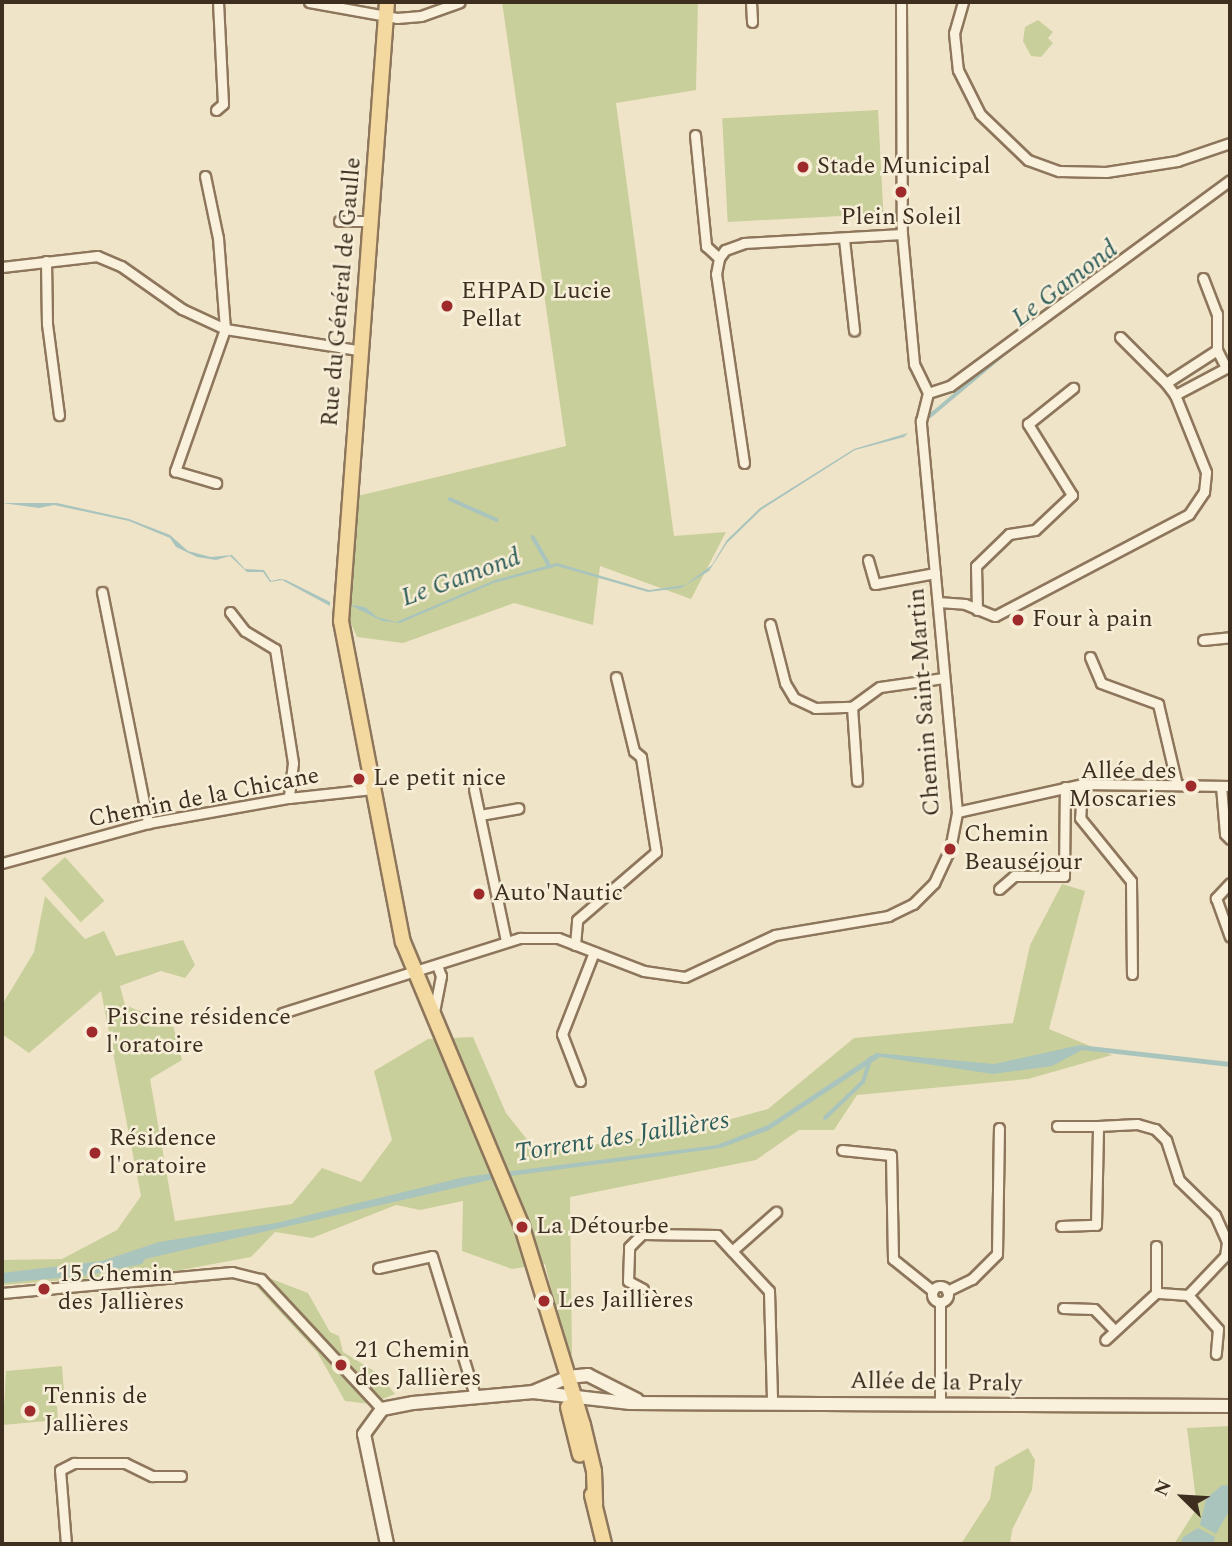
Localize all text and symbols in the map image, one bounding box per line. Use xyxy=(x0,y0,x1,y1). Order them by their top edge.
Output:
place label: Stade Municipal xyxy=(817,153,990,181)
street label: Rue du Général de Gaulle xyxy=(316,156,368,428)
marker: Stade Municipal xyxy=(795,159,811,175)
marker: Plein Soleil xyxy=(893,184,909,200)
place label: Plein Soleil xyxy=(841,204,961,232)
water label: Le Gamond xyxy=(1006,234,1124,334)
place label: EHPAD Lucie Pellat xyxy=(461,278,611,334)
marker: EHPAD Lucie Pellat xyxy=(439,298,455,314)
water label: Le Gamond xyxy=(397,542,525,614)
street label: Chemin Saint-Martin xyxy=(903,587,947,817)
place label: Four à pain xyxy=(1032,606,1153,634)
marker: Four à pain xyxy=(1010,612,1026,628)
place label: Allée des Moscaries xyxy=(1068,758,1177,814)
street label: Chemin de la Chicane xyxy=(86,761,322,835)
place label: Le petit nice xyxy=(373,765,506,793)
marker: Le petit nice xyxy=(351,771,367,787)
marker: Allée des Moscaries xyxy=(1183,778,1199,794)
place label: Chemin Beauséjour xyxy=(964,821,1082,877)
marker: Chemin Beauséjour xyxy=(942,841,958,857)
place label: Auto'Nautic xyxy=(493,880,623,908)
marker: Auto'Nautic xyxy=(471,886,487,902)
place label: Piscine résidence l'oratoire xyxy=(106,1004,291,1060)
marker: Piscine résidence l'oratoire xyxy=(84,1024,100,1040)
water label: Torrent des Jaillières xyxy=(513,1105,731,1169)
place label: Résidence l'oratoire xyxy=(109,1125,216,1181)
marker: Résidence l'oratoire xyxy=(87,1145,103,1161)
place label: La Détourbe xyxy=(536,1213,669,1241)
marker: La Détourbe xyxy=(514,1219,530,1235)
place label: 15 Chemin des Jallières xyxy=(58,1261,184,1317)
marker: 15 Chemin des Jallières xyxy=(36,1281,52,1297)
place label: Les Jaillières xyxy=(558,1287,694,1315)
marker: Les Jaillières xyxy=(536,1293,552,1309)
place label: 21 Chemin des Jallières xyxy=(355,1337,481,1393)
marker: 21 Chemin des Jallières xyxy=(333,1357,349,1373)
street label: Allée de la Praly xyxy=(850,1367,1022,1399)
place label: Tennis de Jallières xyxy=(44,1383,147,1439)
marker: Tennis de Jallières xyxy=(22,1403,38,1419)
north arrow xyxy=(1148,1462,1218,1532)
text: N xyxy=(1147,1475,1180,1501)

